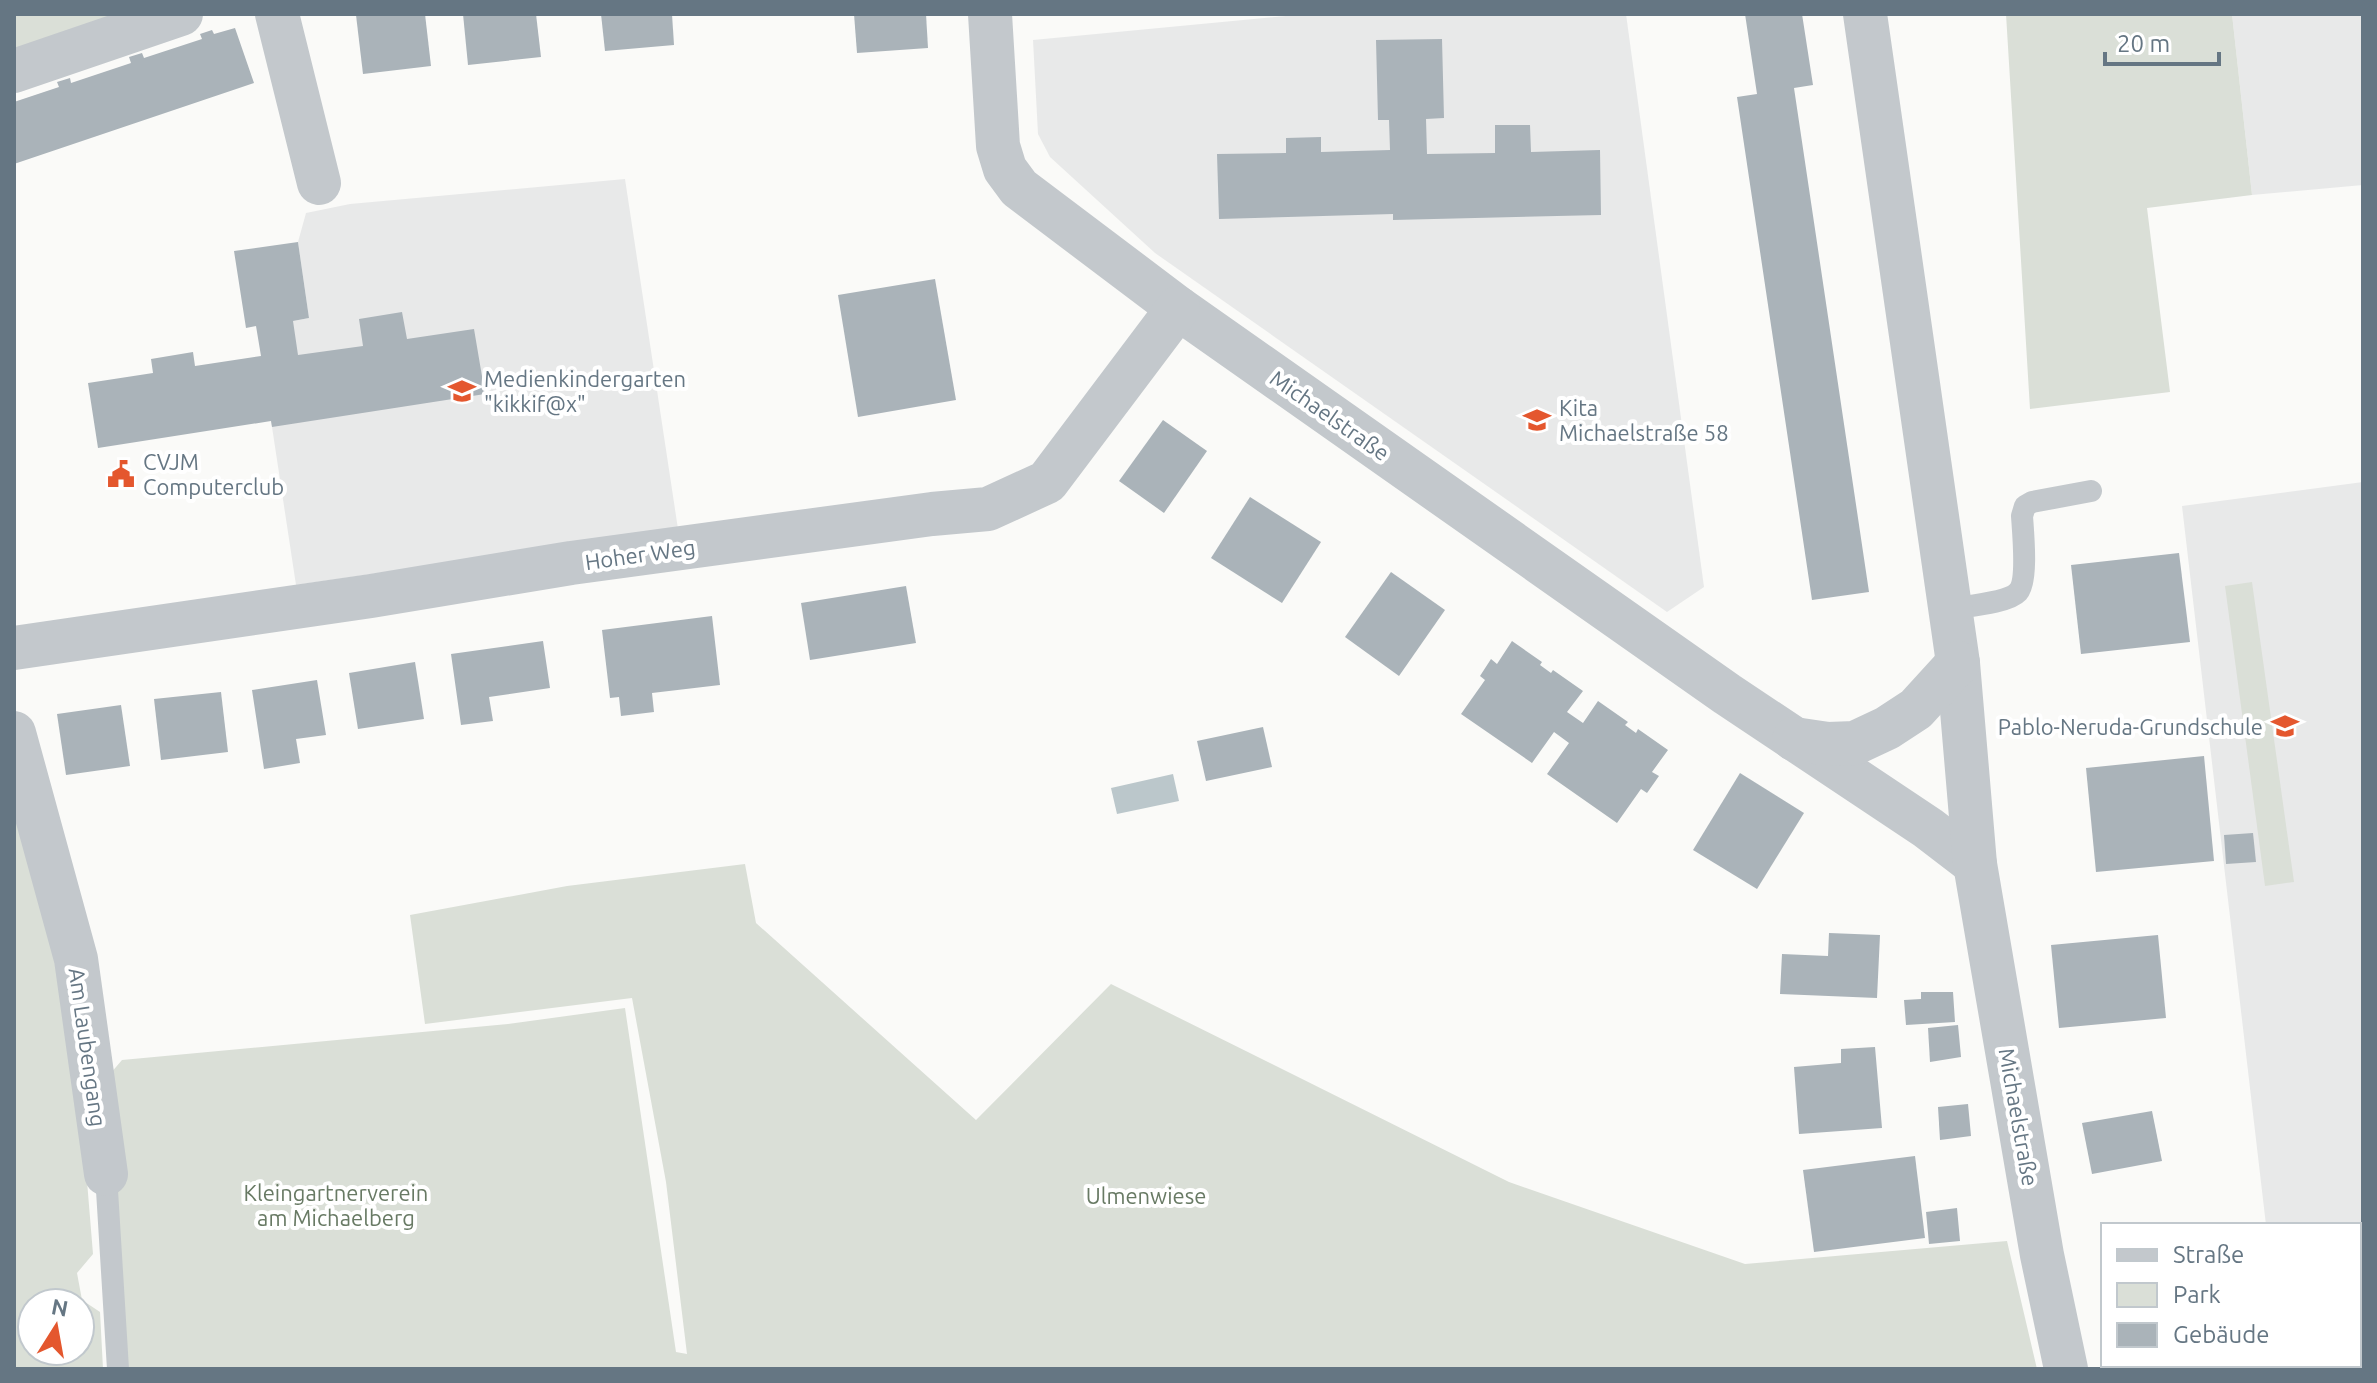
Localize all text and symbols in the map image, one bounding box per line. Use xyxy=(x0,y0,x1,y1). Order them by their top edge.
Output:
scale bar xyxy=(2105,16,2219,66)
text: 20 m xyxy=(2117,30,2170,57)
street label: Michaelstraße xyxy=(1266,365,1394,465)
place label: Medienkindergarten "kikkif@x" xyxy=(484,366,686,416)
school or university icon: Medienkindergarten "kikkif@x" xyxy=(447,376,477,406)
place label: Kita Michaelstraße 58 xyxy=(1559,395,1729,445)
school or university icon: Kita Michaelstraße 58 xyxy=(1522,405,1552,435)
place label: CVJM Computerclub xyxy=(143,449,284,499)
public building icon: CVJM Computerclub xyxy=(106,459,136,489)
street label: Hoher Weg xyxy=(583,534,697,574)
school or university icon: Pablo-Neruda-Grundschule xyxy=(2270,711,2300,741)
place label: Pablo-Neruda-Grundschule xyxy=(1998,714,2263,739)
street label: Am Laubengang xyxy=(64,966,112,1128)
street label: Michaelstraße xyxy=(1995,1046,2043,1188)
park label: Kleingartnerverein am Michaelberg xyxy=(244,1180,428,1230)
park label: Ulmenwiese xyxy=(1086,1183,1206,1208)
legend xyxy=(2101,1223,2361,1367)
text: Straße xyxy=(2173,1241,2244,1268)
text: Park xyxy=(2173,1281,2221,1308)
north arrow xyxy=(16,1287,96,1367)
text: N xyxy=(49,1293,70,1321)
text: Gebäude xyxy=(2173,1321,2270,1348)

